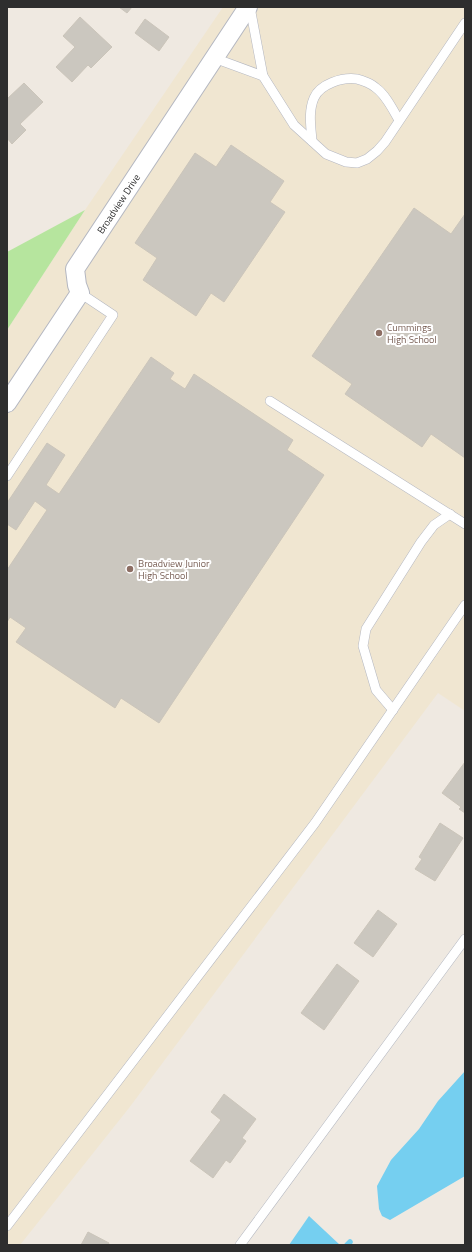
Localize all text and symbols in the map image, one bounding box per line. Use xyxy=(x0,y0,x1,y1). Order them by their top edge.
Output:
street label: Broadview Drive xyxy=(93,171,143,237)
place label: Cummings High School xyxy=(387,320,437,347)
marker: Cummings High School xyxy=(374,328,384,338)
place label: Broadview Junior High School xyxy=(138,556,210,583)
marker: Broadview Junior High School xyxy=(125,564,135,574)

